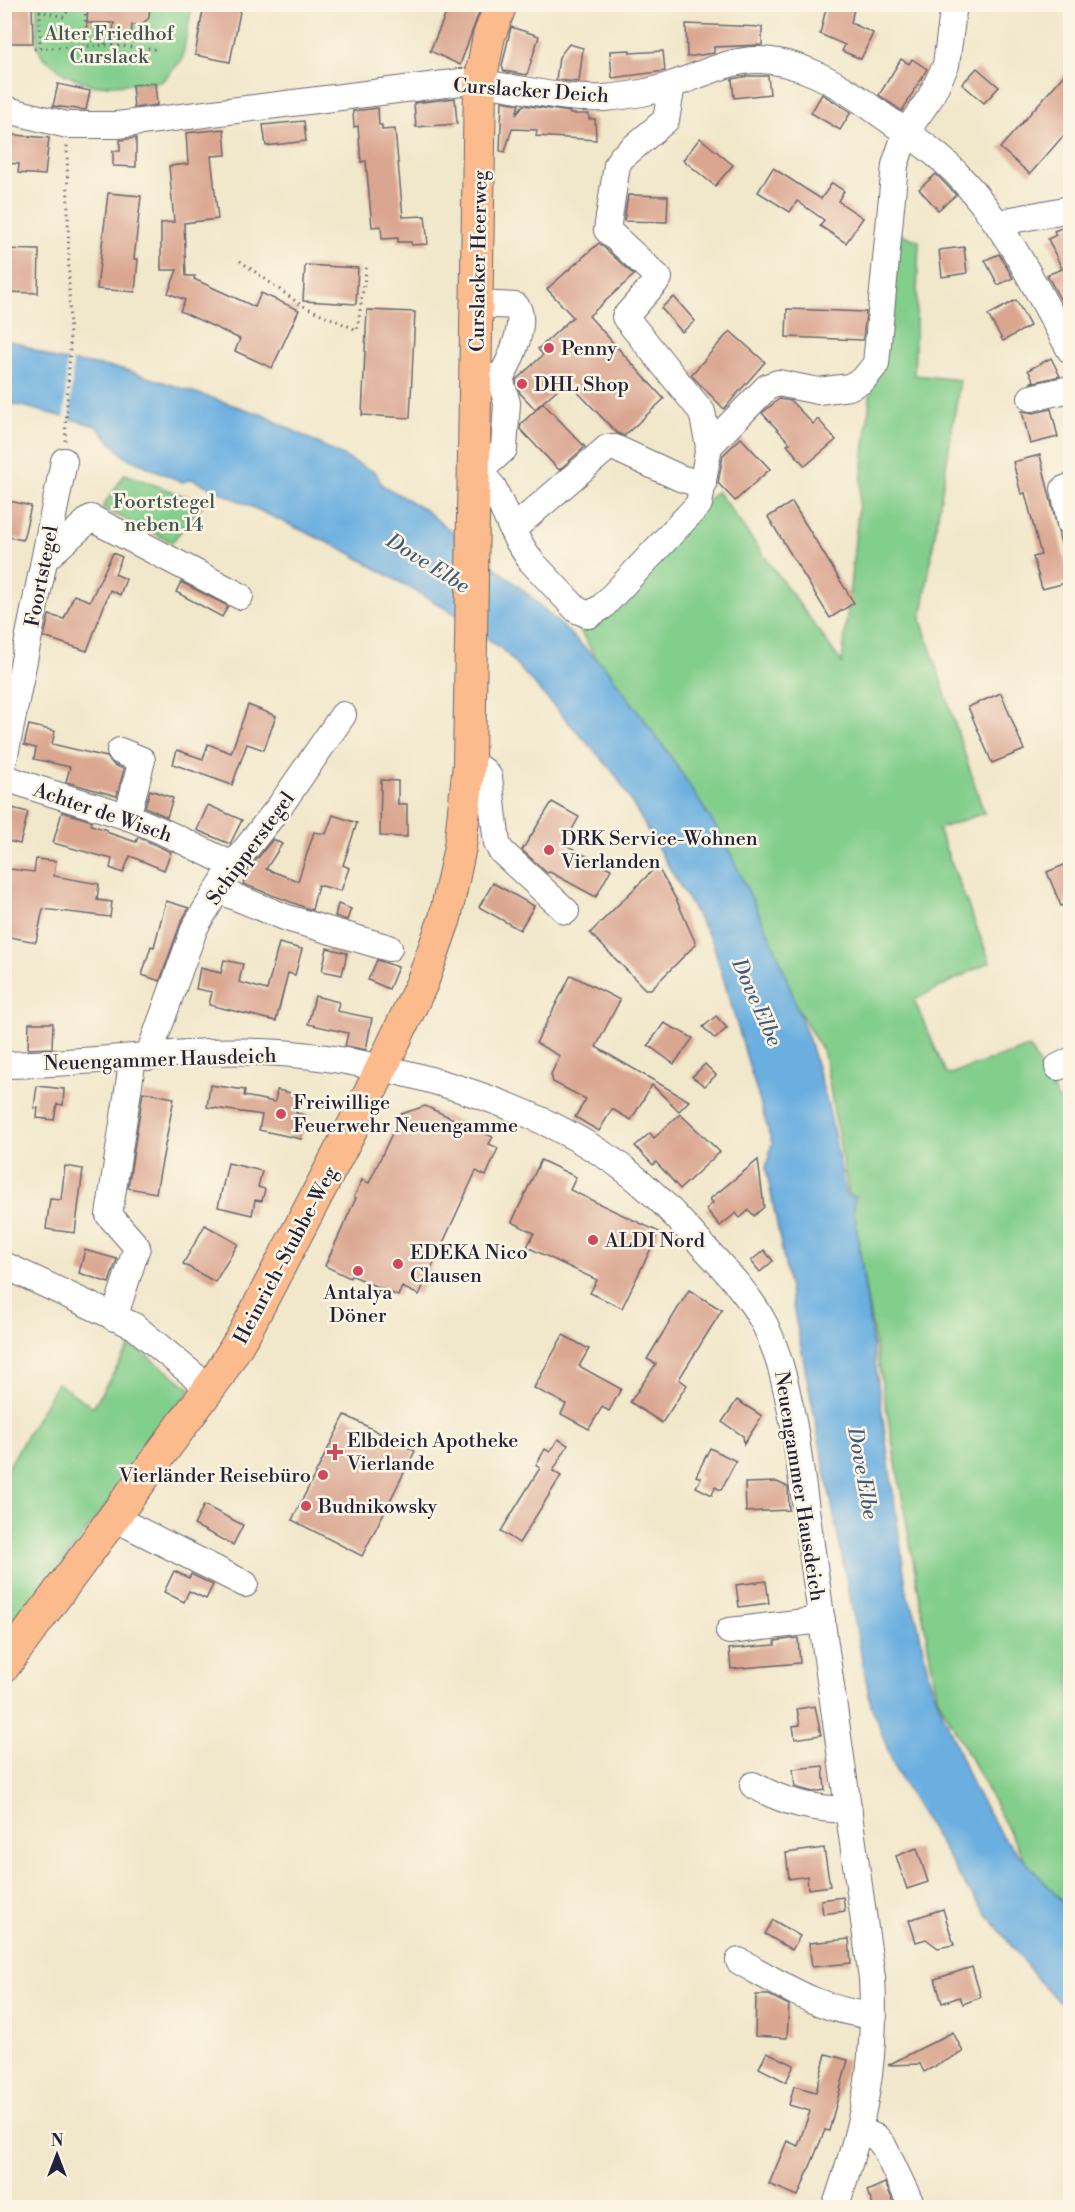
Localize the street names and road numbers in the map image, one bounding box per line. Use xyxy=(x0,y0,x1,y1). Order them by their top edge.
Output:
street label: Curslacker Deich xyxy=(452,74,610,109)
street label: Curslacker Heerweg xyxy=(465,169,494,352)
street label: Foortstegel xyxy=(20,523,65,629)
street label: Achter de Wisch xyxy=(29,778,175,849)
street label: Schipperstegel xyxy=(202,787,301,910)
street label: Neuengammer Hausdeich xyxy=(43,1044,277,1077)
street label: Heinrich-Stubbe-Weg xyxy=(229,1162,344,1349)
street label: Neuengammer Hausdeich xyxy=(768,1369,829,1603)

